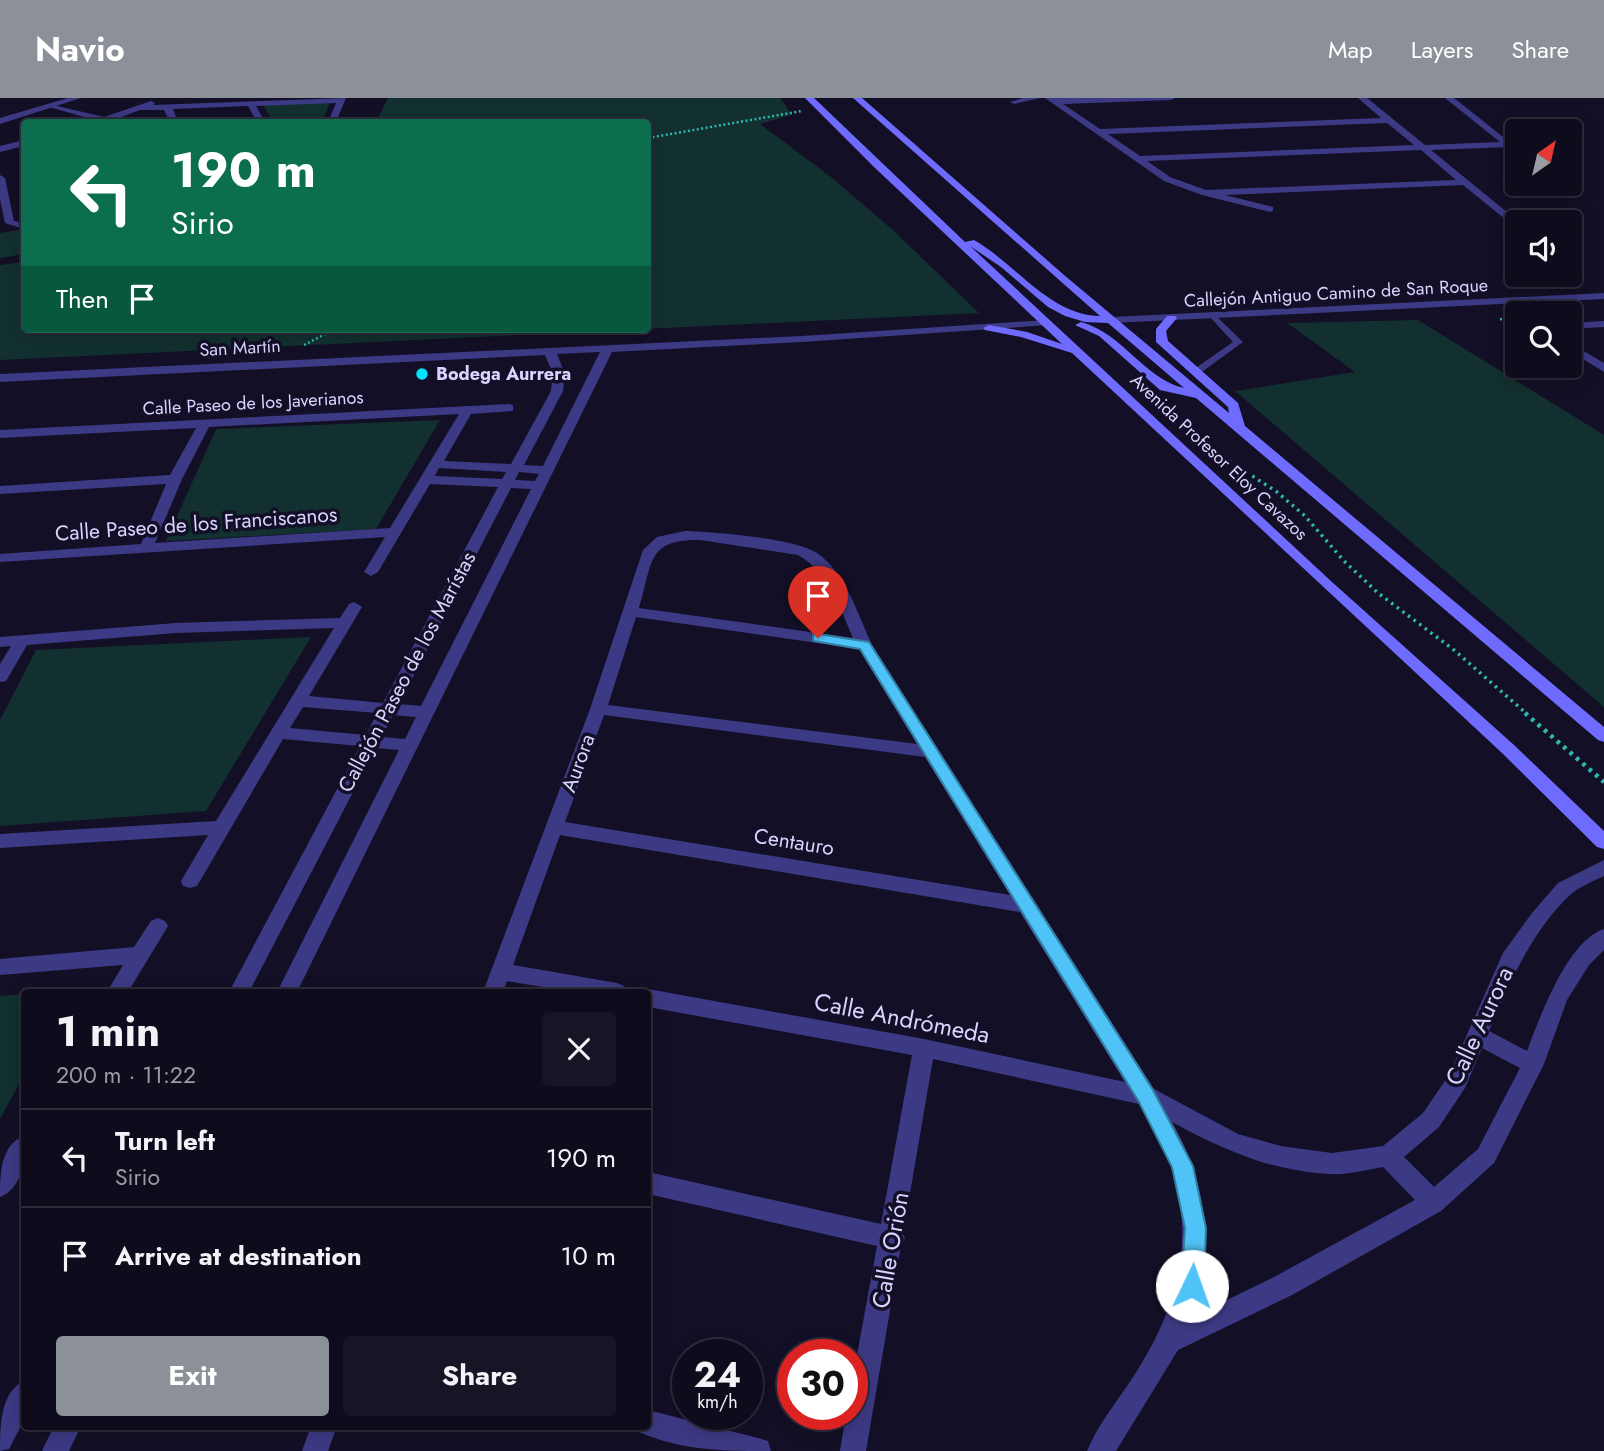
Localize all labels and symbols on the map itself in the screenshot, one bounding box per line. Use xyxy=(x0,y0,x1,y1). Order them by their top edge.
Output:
north arrow xyxy=(1505,119,1582,196)
street label: Callejón Antiguo Camino de San Roque xyxy=(1183,272,1489,314)
street label: San Martín xyxy=(199,333,281,363)
place label: Bodega Aurrera xyxy=(436,361,571,387)
marker: Bodega Aurrera xyxy=(414,366,430,382)
street label: Avenida Profesor Eloy Cavazos xyxy=(1125,368,1313,546)
street label: Calle Paseo de los Javerianos xyxy=(142,384,364,422)
street label: Calle Paseo de los Franciscanos xyxy=(54,499,338,549)
street label: Callejón Paseo de los Marístas xyxy=(331,546,483,798)
pin xyxy=(788,566,848,638)
street label: Aurora xyxy=(554,730,602,796)
street label: Centauro xyxy=(752,821,836,863)
street label: Calle Aurora xyxy=(1436,961,1522,1091)
street label: Calle Andrómeda xyxy=(811,984,993,1052)
street label: Calle Orión xyxy=(863,1189,917,1311)
position arrow xyxy=(1155,1249,1229,1323)
speed limit sign: 30 xyxy=(777,1339,868,1430)

